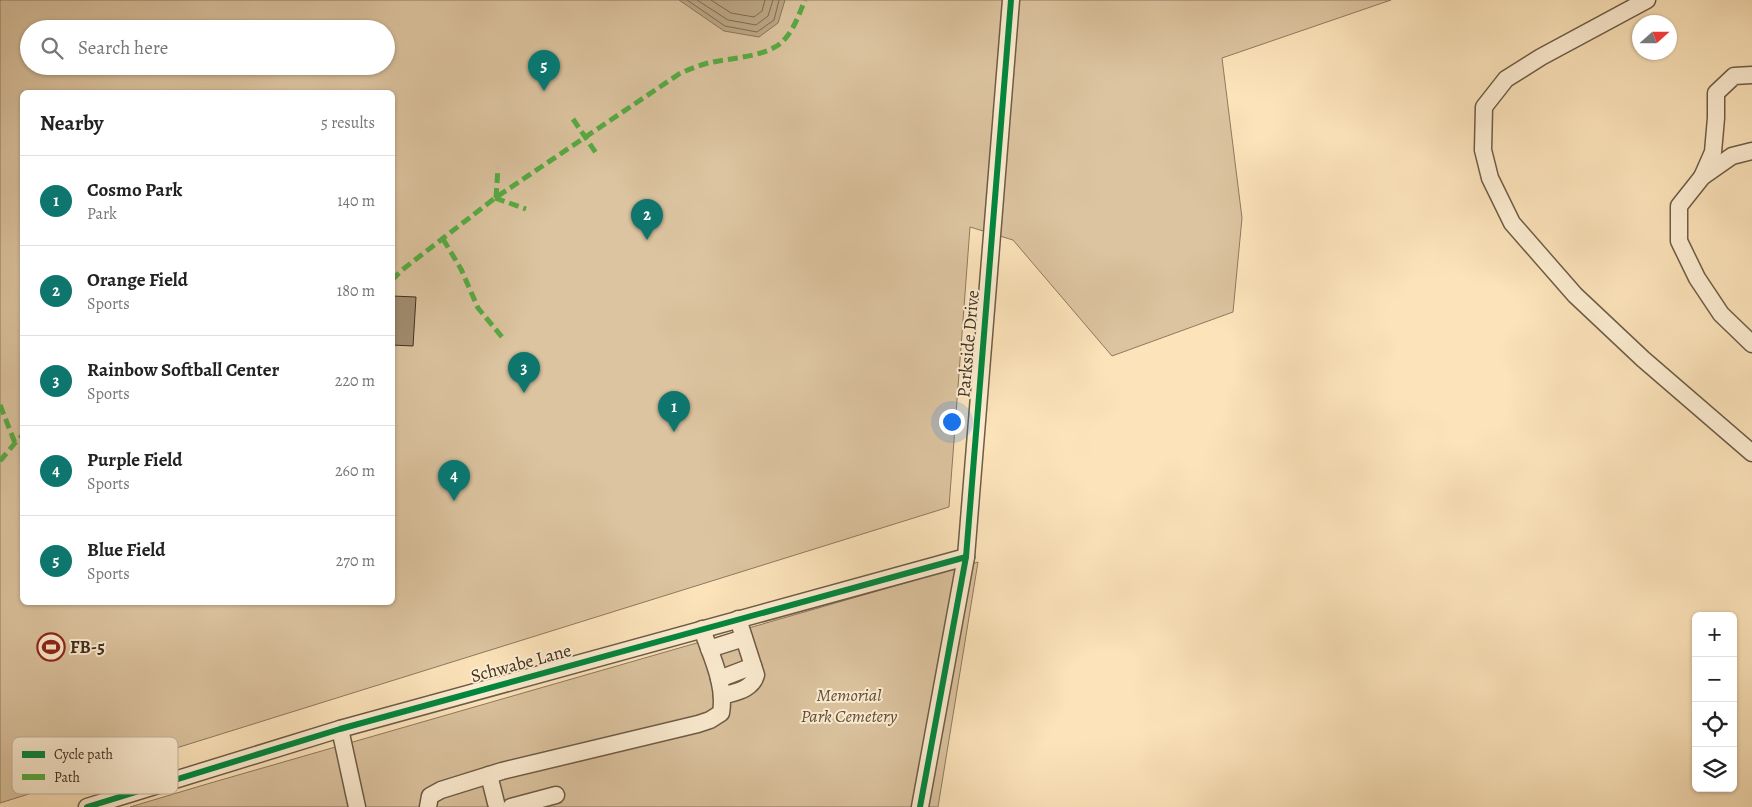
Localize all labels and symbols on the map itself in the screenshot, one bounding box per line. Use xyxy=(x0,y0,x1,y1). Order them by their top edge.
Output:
north arrow xyxy=(1632,15,1677,60)
pin: 5 xyxy=(528,50,560,91)
pin: 2 xyxy=(631,199,663,240)
street label: Parkside Drive xyxy=(951,289,985,399)
pin: 3 xyxy=(508,352,540,393)
pin: 1 xyxy=(658,391,690,432)
your location xyxy=(939,409,965,435)
pin: 4 xyxy=(438,460,470,501)
sports icon: FB-5 xyxy=(36,632,66,662)
place label: FB-5 xyxy=(70,635,105,659)
street label: Schwabe Lane xyxy=(468,638,574,688)
park label: Memorial Park Cemetery xyxy=(801,683,897,728)
legend xyxy=(12,737,178,794)
text: Cycle path xyxy=(54,745,114,764)
text: Path xyxy=(54,768,81,787)

